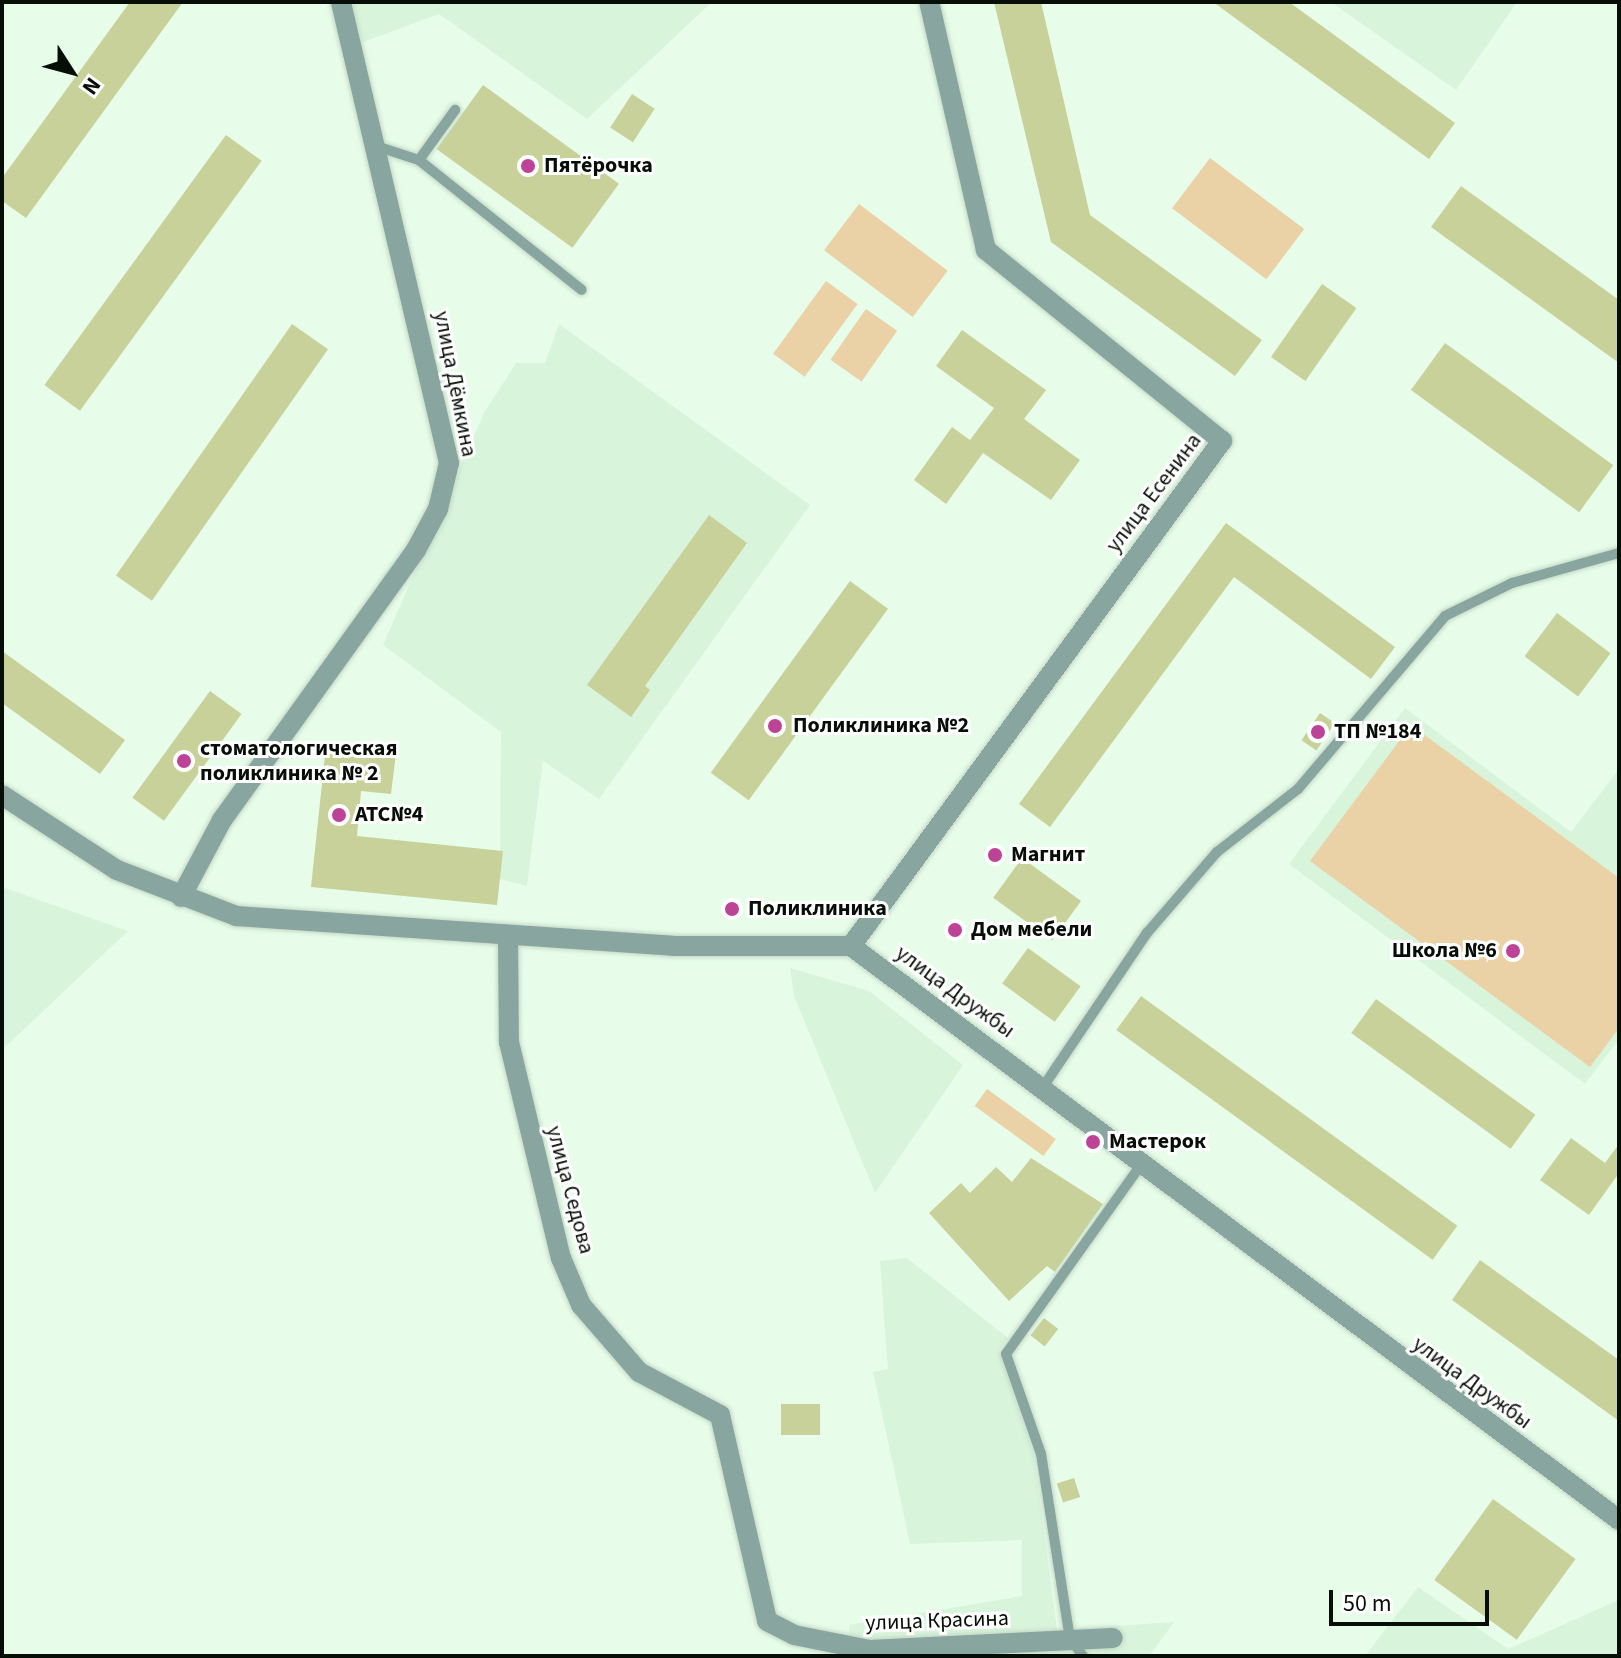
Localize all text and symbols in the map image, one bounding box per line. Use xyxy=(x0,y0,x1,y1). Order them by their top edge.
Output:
north arrow xyxy=(32,32,112,112)
text: N xyxy=(74,71,109,101)
place label: Пятёрочка xyxy=(544,153,653,179)
marker: Пятёрочка xyxy=(519,157,537,175)
street label: улица Дёмкина xyxy=(428,309,482,459)
street label: улица Есенина xyxy=(1101,428,1207,558)
place label: Поликлиника №2 xyxy=(793,713,969,739)
marker: Поликлиника №2 xyxy=(764,715,786,737)
place label: ТП №184 xyxy=(1334,719,1421,745)
marker: ТП №184 xyxy=(1309,723,1327,741)
place label: стоматологическая поликлиника № 2 xyxy=(200,735,397,786)
marker: стоматологическая поликлиника № 2 xyxy=(175,752,193,770)
place label: АТС№4 xyxy=(355,802,423,828)
marker: АТС№4 xyxy=(330,806,348,824)
place label: Магнит xyxy=(1011,842,1085,868)
marker: Магнит xyxy=(986,846,1004,864)
place label: Поликлиника xyxy=(748,896,887,922)
marker: Поликлиника xyxy=(723,900,741,918)
place label: Дом мебели xyxy=(971,917,1092,943)
marker: Дом мебели xyxy=(946,921,964,939)
place label: Школа №6 xyxy=(1392,938,1497,964)
street label: улица Дружбы xyxy=(890,940,1020,1044)
marker: Школа №6 xyxy=(1504,942,1522,960)
street label: улица Седова xyxy=(540,1123,600,1257)
place label: Мастерок xyxy=(1109,1129,1206,1155)
marker: Мастерок xyxy=(1084,1133,1102,1151)
street label: улица Дружбы xyxy=(1407,1331,1537,1435)
scale bar xyxy=(1333,1574,1493,1624)
text: 50 m xyxy=(1343,1586,1392,1621)
street label: улица Красина xyxy=(865,1605,1009,1637)

